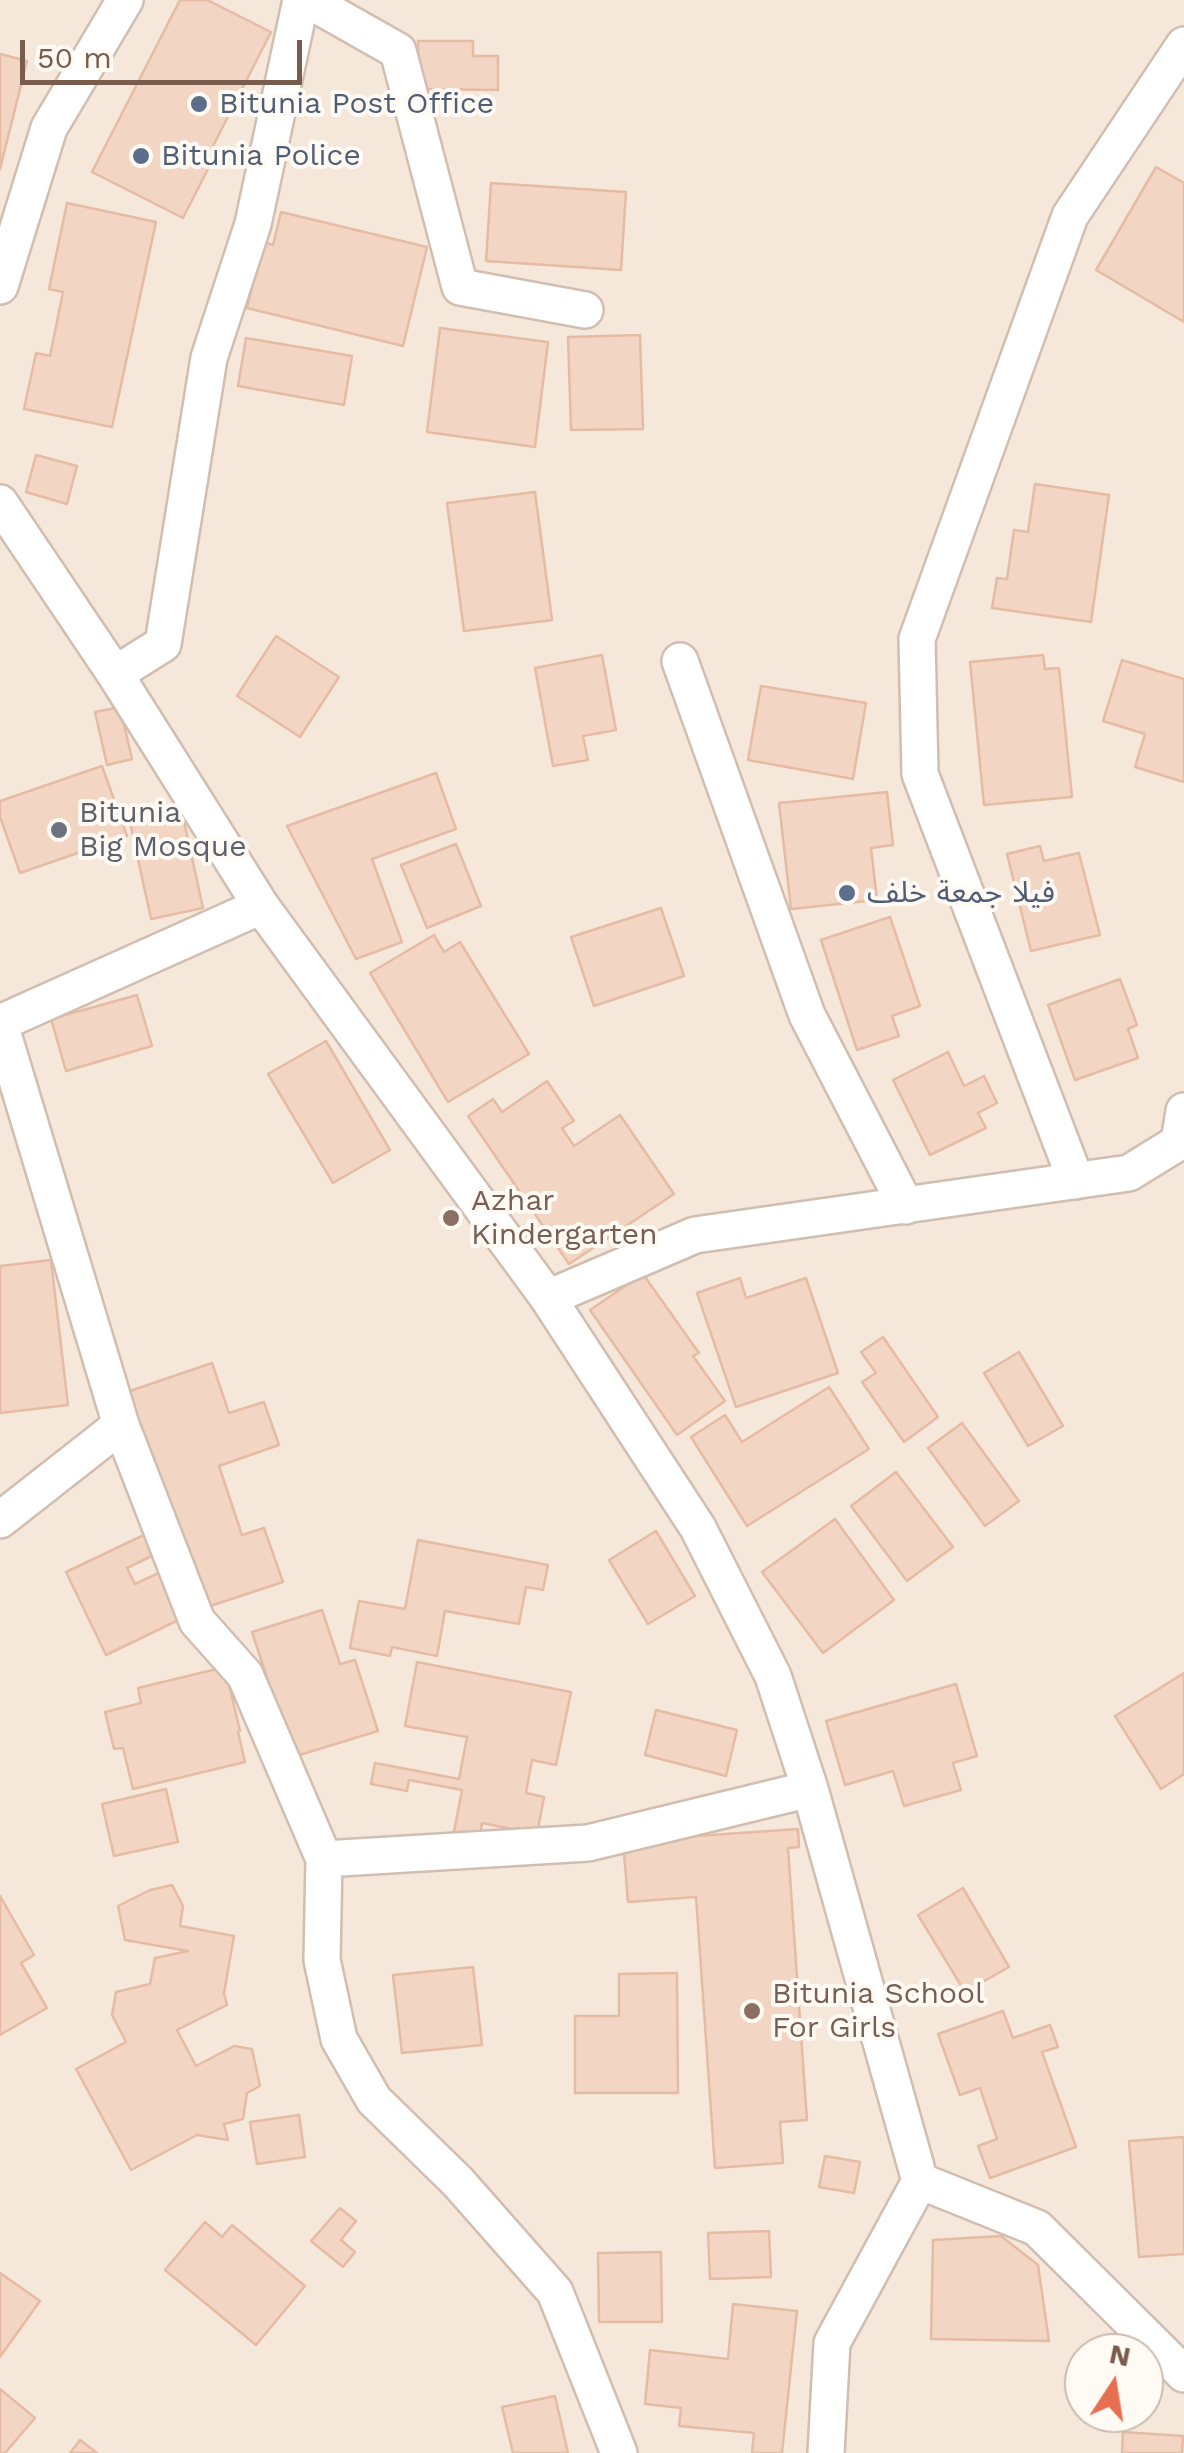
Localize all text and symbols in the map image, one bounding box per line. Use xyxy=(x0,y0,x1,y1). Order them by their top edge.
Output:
scale bar xyxy=(25,20,308,82)
text: 50 m xyxy=(37,40,112,75)
place label: Bitunia Post Office xyxy=(219,86,494,122)
marker: Bitunia Post Office xyxy=(188,93,210,115)
place label: Bitunia Police xyxy=(161,138,361,174)
marker: Bitunia Police xyxy=(130,145,152,167)
place label: Bitunia Big Mosque xyxy=(79,795,247,866)
marker: Bitunia Big Mosque xyxy=(48,819,70,841)
place label: فيلا جمعة خلف xyxy=(867,875,1055,911)
marker: فيلا جمعة خلف xyxy=(836,882,858,904)
place label: Azhar Kindergarten xyxy=(471,1183,658,1254)
marker: Azhar Kindergarten xyxy=(440,1207,462,1229)
place label: Bitunia School For Girls xyxy=(772,1976,984,2046)
marker: Bitunia School For Girls xyxy=(741,2000,763,2022)
north arrow xyxy=(1064,2333,1164,2433)
text: N xyxy=(1106,2337,1134,2373)

